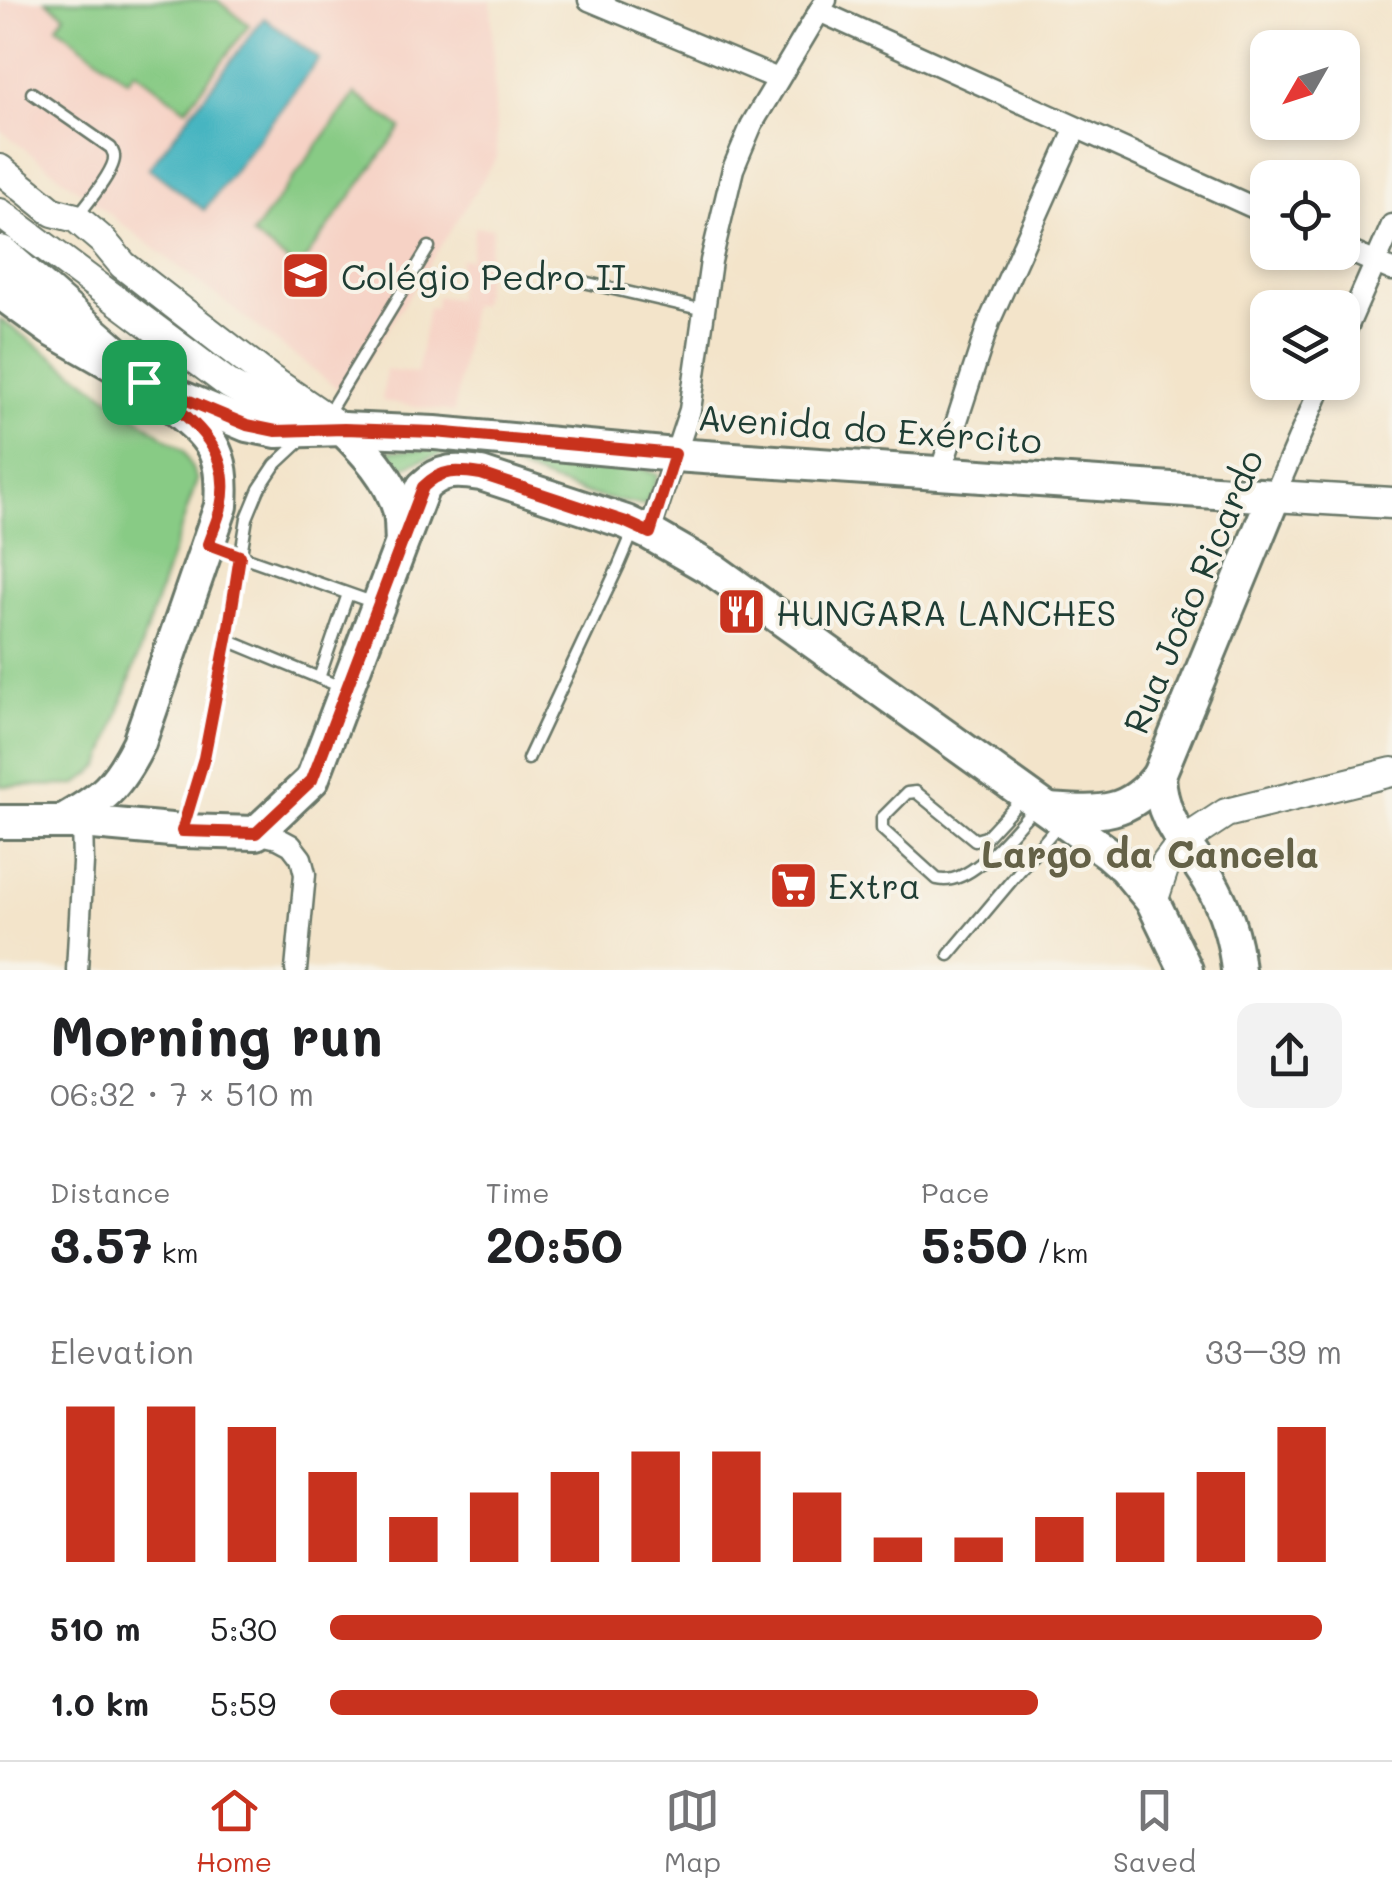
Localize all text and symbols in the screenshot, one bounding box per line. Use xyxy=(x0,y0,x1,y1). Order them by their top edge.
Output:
north arrow xyxy=(1250,30,1360,140)
map controls xyxy=(1250,30,1360,400)
button: locate xyxy=(1250,160,1360,270)
school or university icon: Colégio Pedro II xyxy=(280,250,332,302)
place label: Colégio Pedro II xyxy=(341,253,626,299)
button: layers xyxy=(1250,290,1360,400)
pin xyxy=(102,340,187,425)
icon: arrive xyxy=(117,355,172,410)
street label: Avenida do Exército xyxy=(696,393,1044,463)
street label: Rua João Ricardo xyxy=(1111,442,1273,740)
restaurant icon: HUNGARA LANCHES xyxy=(715,586,767,638)
place label: HUNGARA LANCHES xyxy=(776,589,1116,635)
district label: Largo da Cancela xyxy=(981,828,1319,878)
supermarket icon: Extra xyxy=(767,859,819,911)
place label: Extra xyxy=(828,862,921,908)
text: Morning run xyxy=(50,998,383,1070)
button: share xyxy=(1237,1003,1342,1108)
text: 06:32 · 7 × 510 m xyxy=(50,1072,314,1114)
text: Distance xyxy=(50,1174,171,1210)
text: Time xyxy=(486,1174,549,1210)
text: Pace xyxy=(921,1174,990,1210)
text: 3.57 xyxy=(50,1210,152,1276)
text: 20:50 xyxy=(486,1210,623,1276)
text: 5:50 xyxy=(921,1210,1028,1276)
text: km xyxy=(152,1234,199,1270)
text: /km xyxy=(1028,1234,1089,1270)
text: Elevation xyxy=(50,1330,194,1372)
text: 33–39 m xyxy=(1205,1330,1342,1372)
text: 510 m xyxy=(50,1607,140,1649)
text: 5:30 xyxy=(210,1607,277,1649)
text: 1.0 km xyxy=(50,1682,149,1724)
text: 5:59 xyxy=(210,1682,276,1724)
tab: Home xyxy=(196,1783,272,1879)
tab: Map xyxy=(664,1783,721,1879)
tab: Saved xyxy=(1113,1783,1196,1879)

